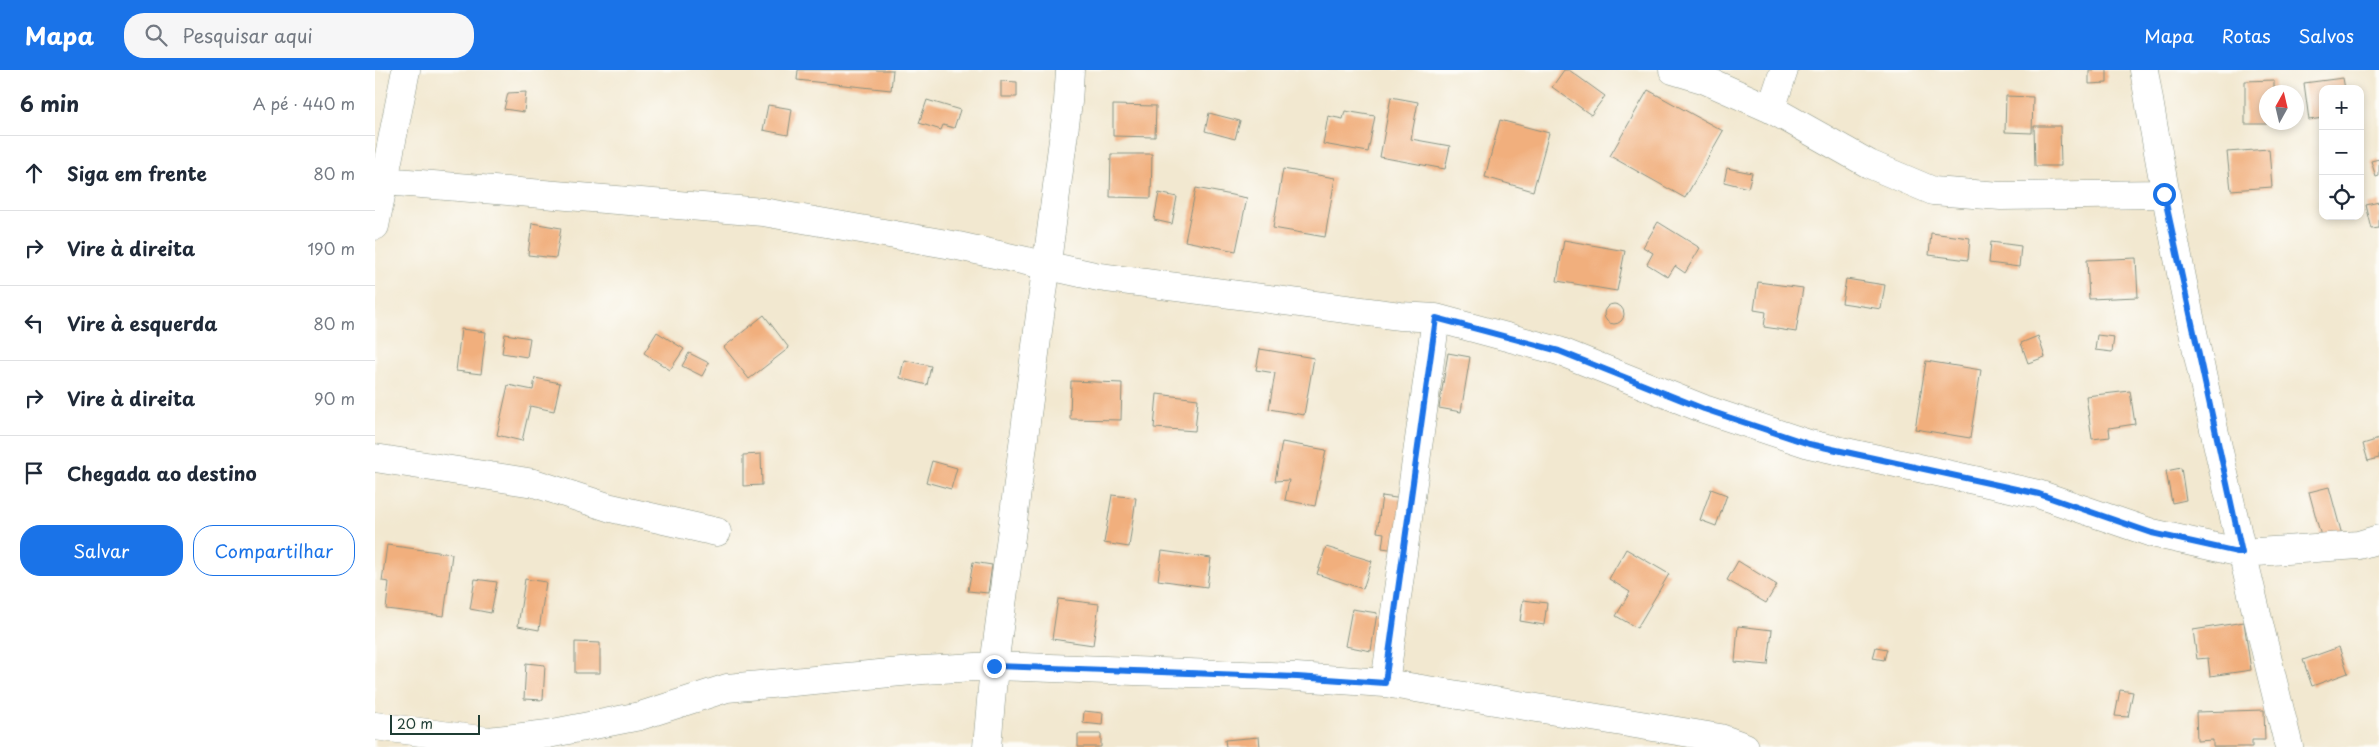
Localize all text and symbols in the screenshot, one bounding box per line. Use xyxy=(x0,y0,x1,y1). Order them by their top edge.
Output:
search box xyxy=(124,13,474,58)
text: Mapa xyxy=(25,17,94,53)
icon: search xyxy=(142,21,170,49)
text: Pesquisar aqui xyxy=(182,21,313,49)
text: Mapa xyxy=(2144,22,2194,49)
text: Rotas xyxy=(2222,22,2271,49)
text: Salvos xyxy=(2299,22,2354,49)
north arrow xyxy=(2259,85,2304,130)
map controls xyxy=(2319,85,2364,220)
button: + xyxy=(2319,85,2364,130)
text: 6 min xyxy=(20,87,79,119)
text: A pé · 440 m xyxy=(253,91,355,115)
button: − xyxy=(2319,130,2364,175)
icon: ahead xyxy=(20,159,48,187)
text: Siga em frente xyxy=(67,159,207,187)
text: 80 m xyxy=(313,161,355,185)
button: locate xyxy=(2319,175,2364,220)
route start xyxy=(2153,183,2176,206)
icon: right xyxy=(20,234,48,262)
text: Vire à direita xyxy=(67,234,195,262)
text: 190 m xyxy=(307,236,355,260)
icon: left xyxy=(20,309,48,337)
text: Vire à esquerda xyxy=(67,309,218,337)
text: 80 m xyxy=(313,311,355,335)
icon: right xyxy=(20,384,48,412)
text: Vire à direita xyxy=(67,384,195,412)
text: 90 m xyxy=(314,386,355,410)
icon: arrive xyxy=(20,459,48,487)
text: Chegada ao destino xyxy=(67,459,257,487)
button: Salvar xyxy=(20,525,183,576)
button: Compartilhar xyxy=(193,525,355,576)
route end xyxy=(983,655,1006,678)
scale bar xyxy=(390,712,480,735)
text: 20 m xyxy=(397,713,433,734)

